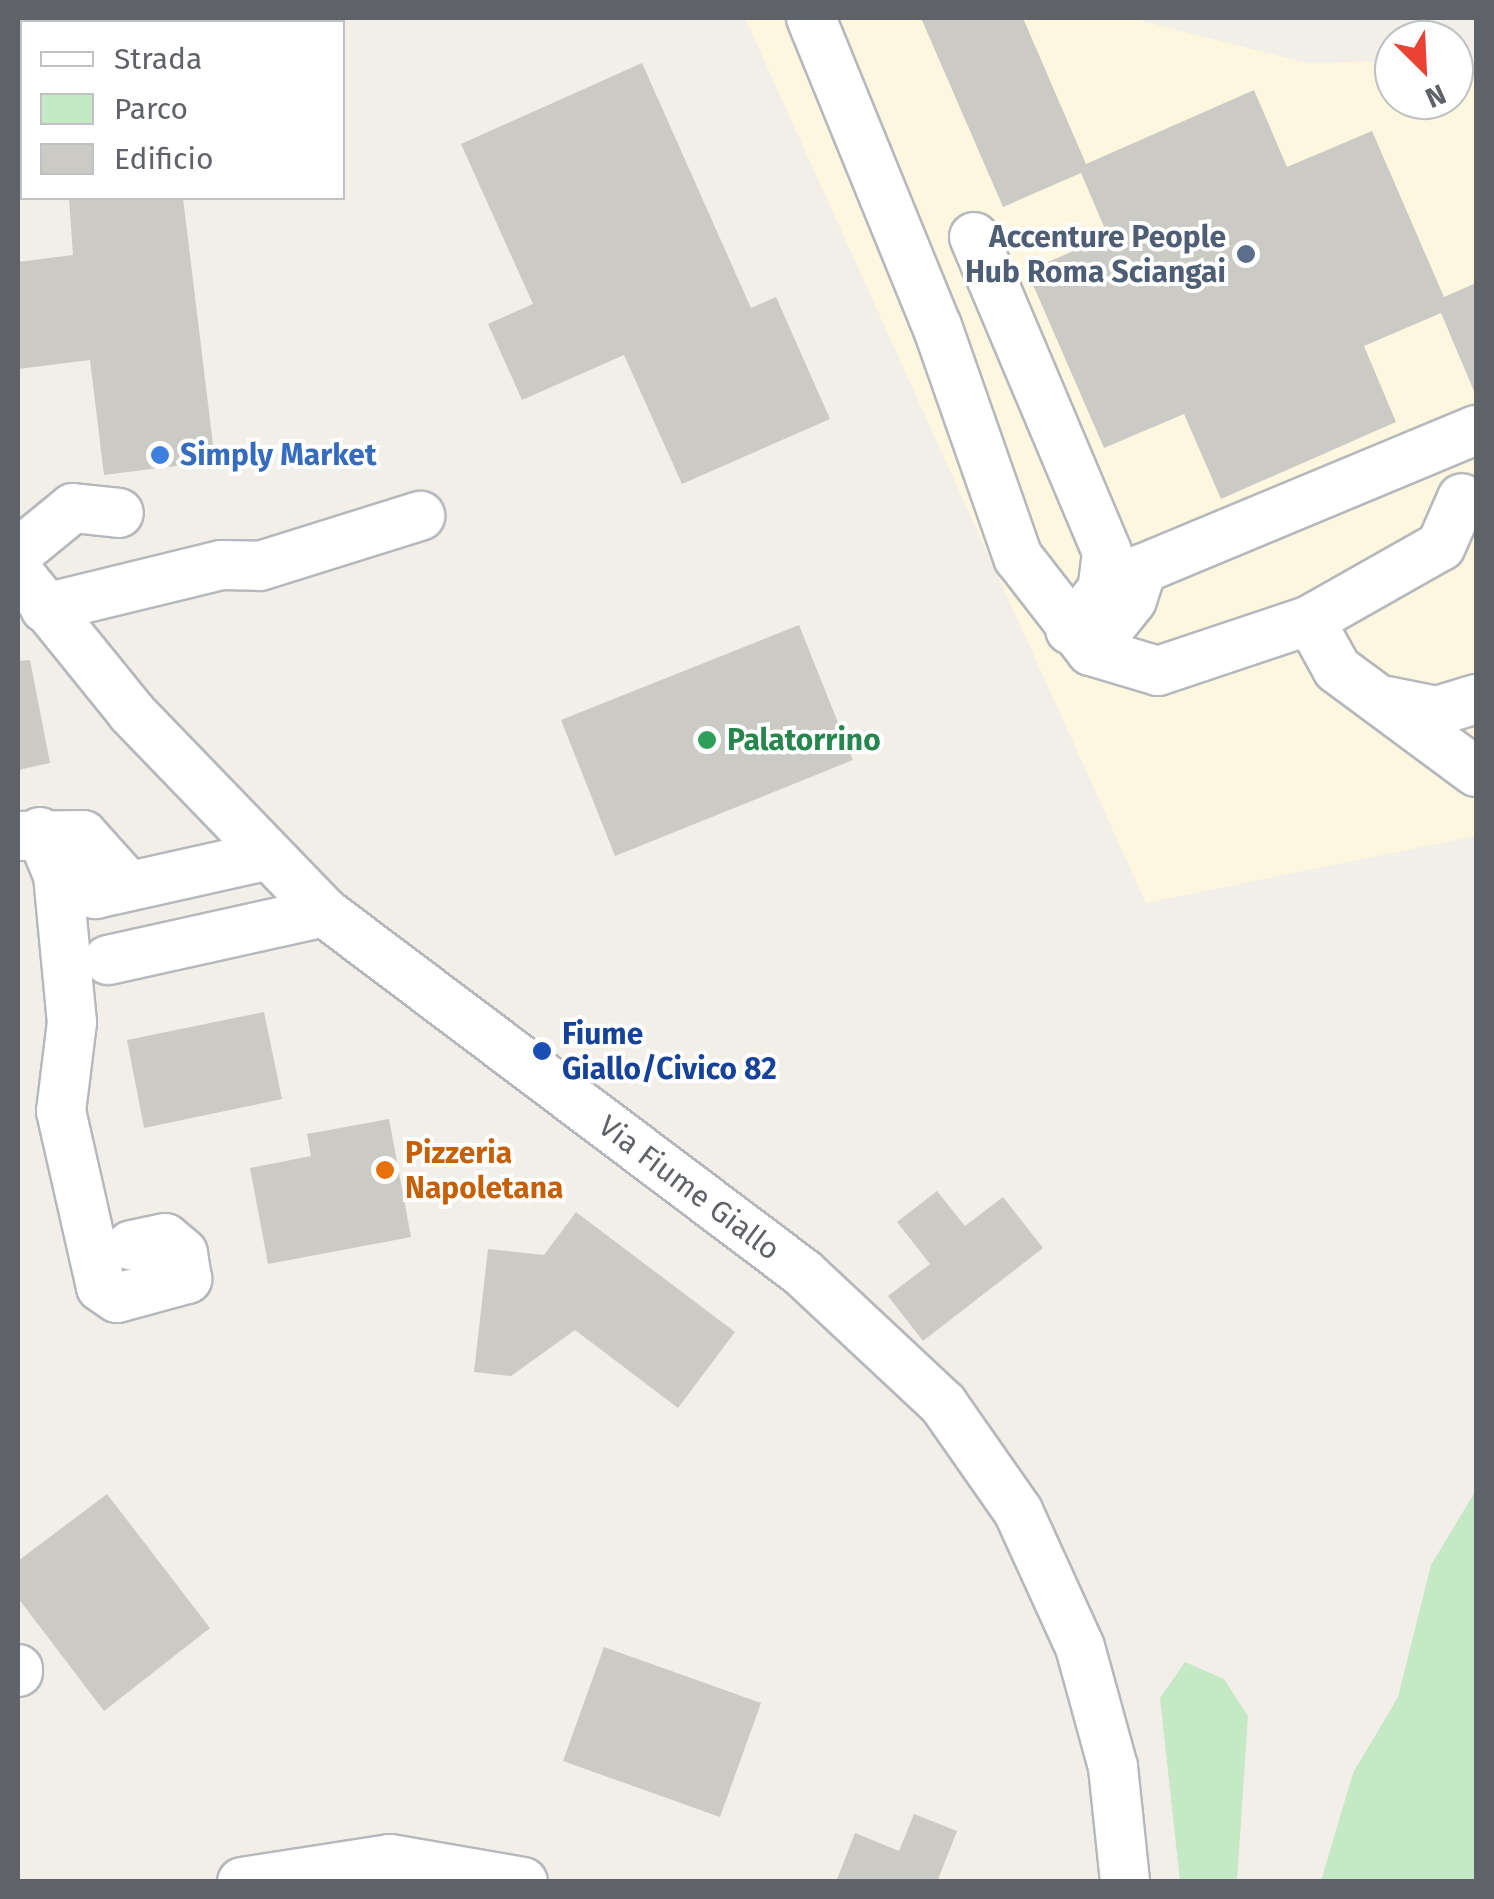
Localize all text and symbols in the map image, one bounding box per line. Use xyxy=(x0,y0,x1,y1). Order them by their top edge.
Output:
legend xyxy=(20,20,345,200)
north arrow xyxy=(1374,20,1474,120)
text: Strada xyxy=(114,41,202,77)
text: N xyxy=(1420,77,1451,115)
text: Parco xyxy=(114,91,188,127)
text: Edificio xyxy=(114,141,213,177)
place label: Accenture People Hub Roma Sciangai xyxy=(965,219,1226,290)
marker: Accenture People Hub Roma Sciangai xyxy=(1235,243,1257,265)
place label: Simply Market xyxy=(180,437,376,473)
marker: Simply Market xyxy=(149,444,171,466)
place label: Palatorrino xyxy=(727,722,881,758)
marker: Palatorrino xyxy=(696,729,718,751)
place label: Fiume Giallo/Civico 82 xyxy=(562,1016,777,1086)
marker: Fiume Giallo/Civico 82 xyxy=(531,1040,553,1062)
street label: Via Fiume Giallo xyxy=(591,1108,787,1268)
place label: Pizzeria Napoletana xyxy=(405,1135,563,1206)
marker: Pizzeria Napoletana xyxy=(374,1159,396,1181)

